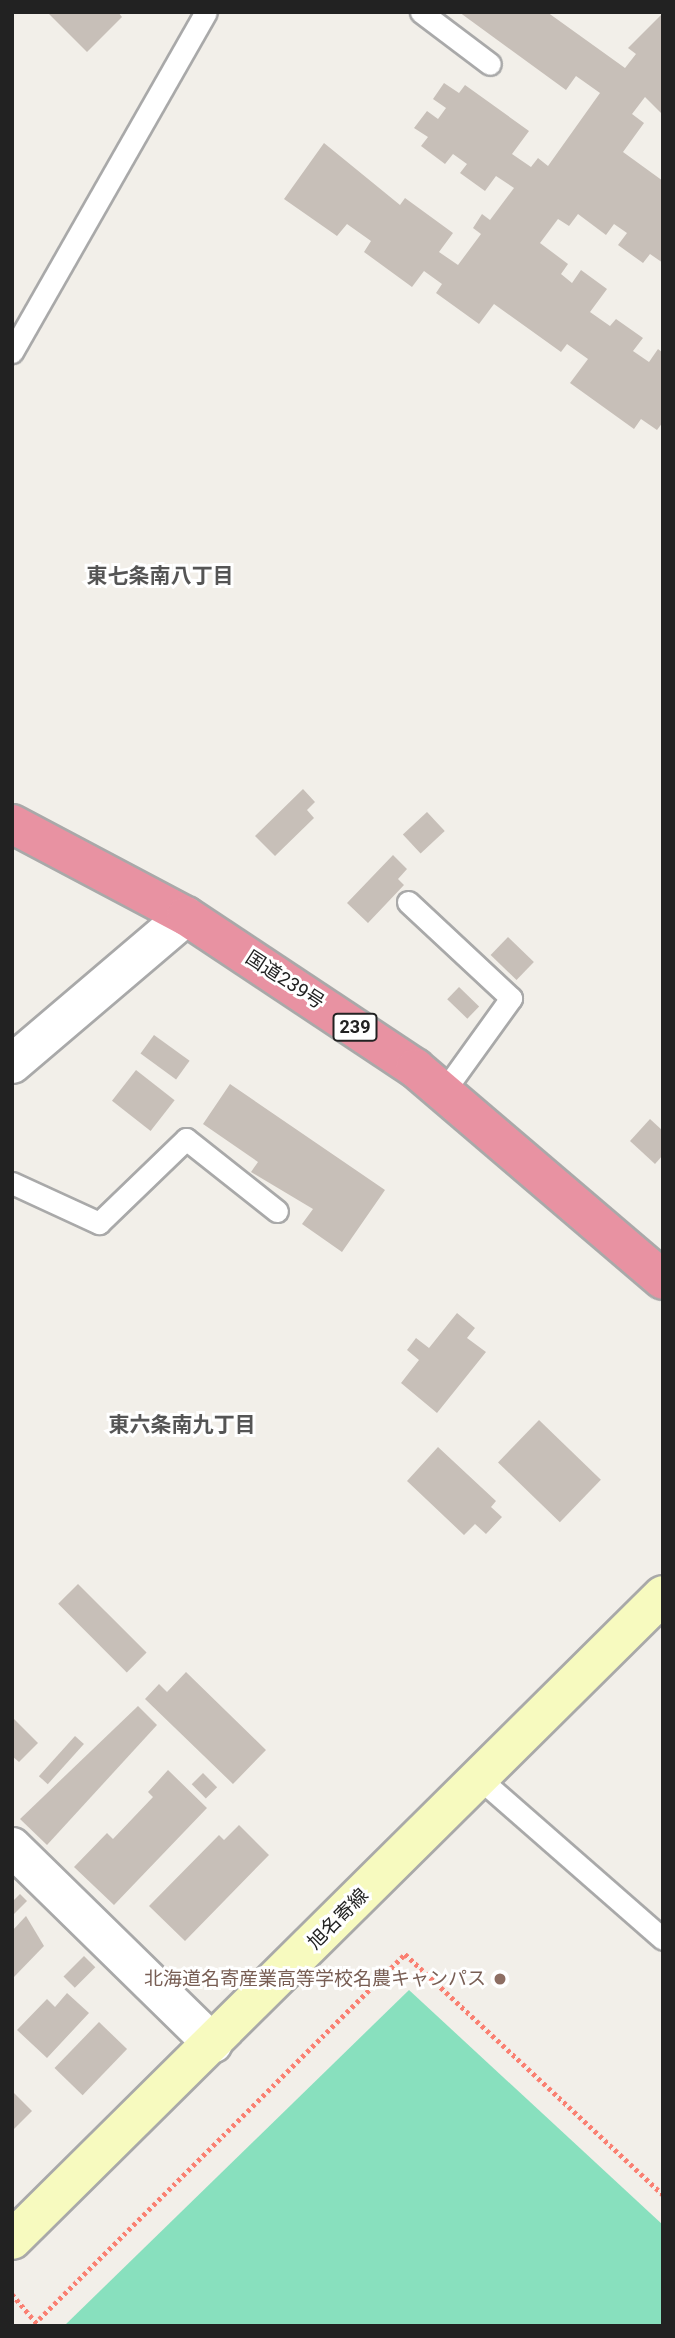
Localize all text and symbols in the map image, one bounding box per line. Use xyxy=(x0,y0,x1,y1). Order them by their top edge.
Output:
district label: 東七条南八丁目 xyxy=(87,563,233,589)
street label: 国道239号 xyxy=(241,946,329,1014)
road number: 239 xyxy=(332,1012,378,1042)
district label: 東六条南九丁目 xyxy=(109,1412,255,1438)
street label: 旭名寄線 xyxy=(303,1884,373,1954)
place label: 北海道名寄産業高等学校名農キャンパス xyxy=(144,1968,486,1990)
marker: 北海道名寄産業高等学校名農キャンパス xyxy=(492,1971,508,1987)

